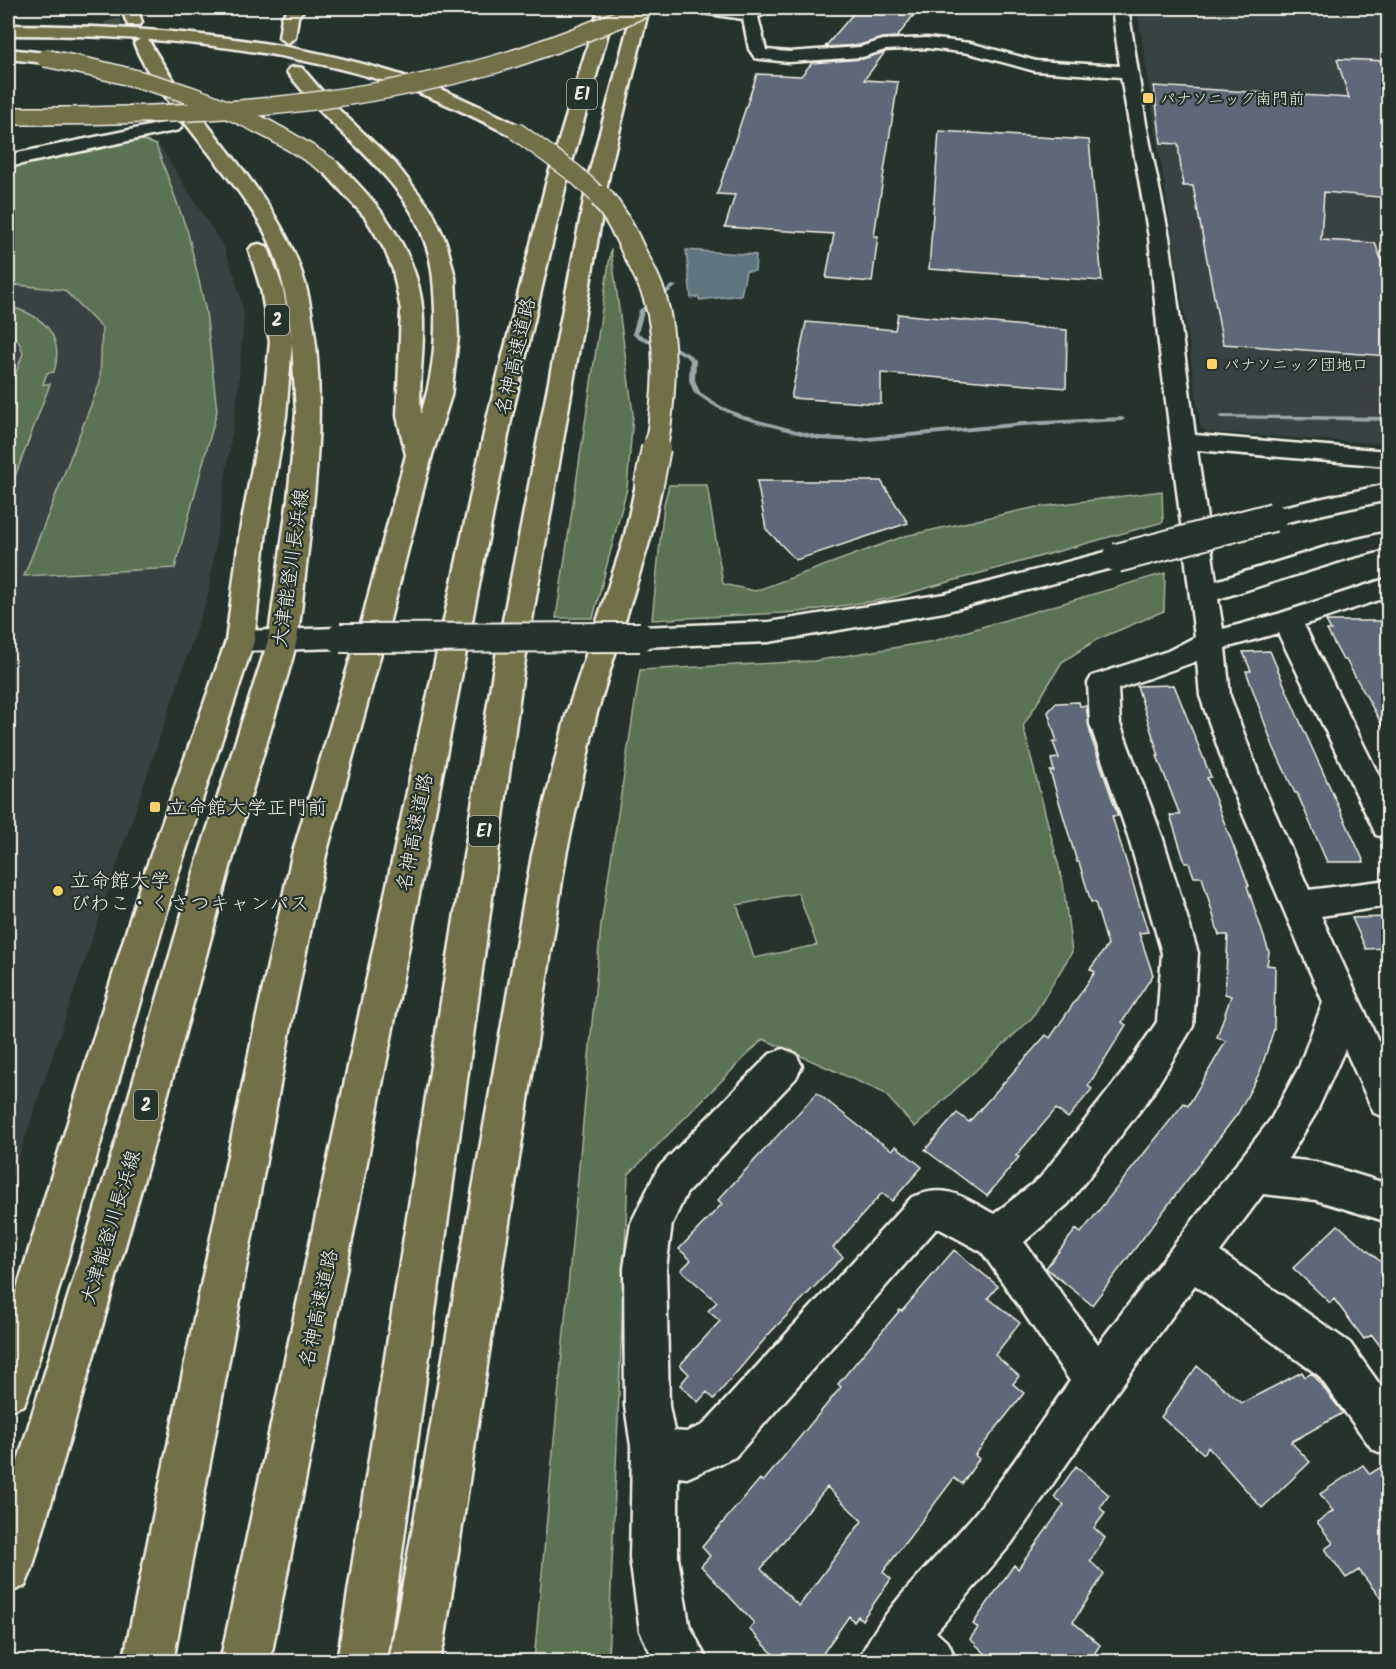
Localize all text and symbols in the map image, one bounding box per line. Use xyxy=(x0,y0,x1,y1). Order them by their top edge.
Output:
road number: E1 xyxy=(567,79,597,109)
place label: パナソニック南門前 xyxy=(1160,87,1304,112)
marker: パナソニック南門前 xyxy=(1141,91,1155,105)
street label: 名神高速道路 xyxy=(488,294,546,419)
road number: 2 xyxy=(265,305,289,335)
place label: パナソニック団地口 xyxy=(1224,353,1368,378)
marker: パナソニック団地口 xyxy=(1205,357,1219,371)
street label: 大津能登川長浜線 xyxy=(265,487,319,650)
street label: 名神高速道路 xyxy=(389,770,443,894)
place label: 立命館大学正門前 xyxy=(167,793,327,825)
marker: 立命館大学正門前 xyxy=(148,800,162,814)
road number: E1 xyxy=(469,816,499,846)
place label: 立命館大学 びわこ・くさつキャンパス xyxy=(70,866,309,921)
marker: 立命館大学 びわこ・くさつキャンパス xyxy=(51,884,65,898)
road number: 2 xyxy=(134,1090,158,1120)
street label: 大津能登川長浜線 xyxy=(73,1146,151,1309)
street label: 名神高速道路 xyxy=(292,1246,348,1370)

